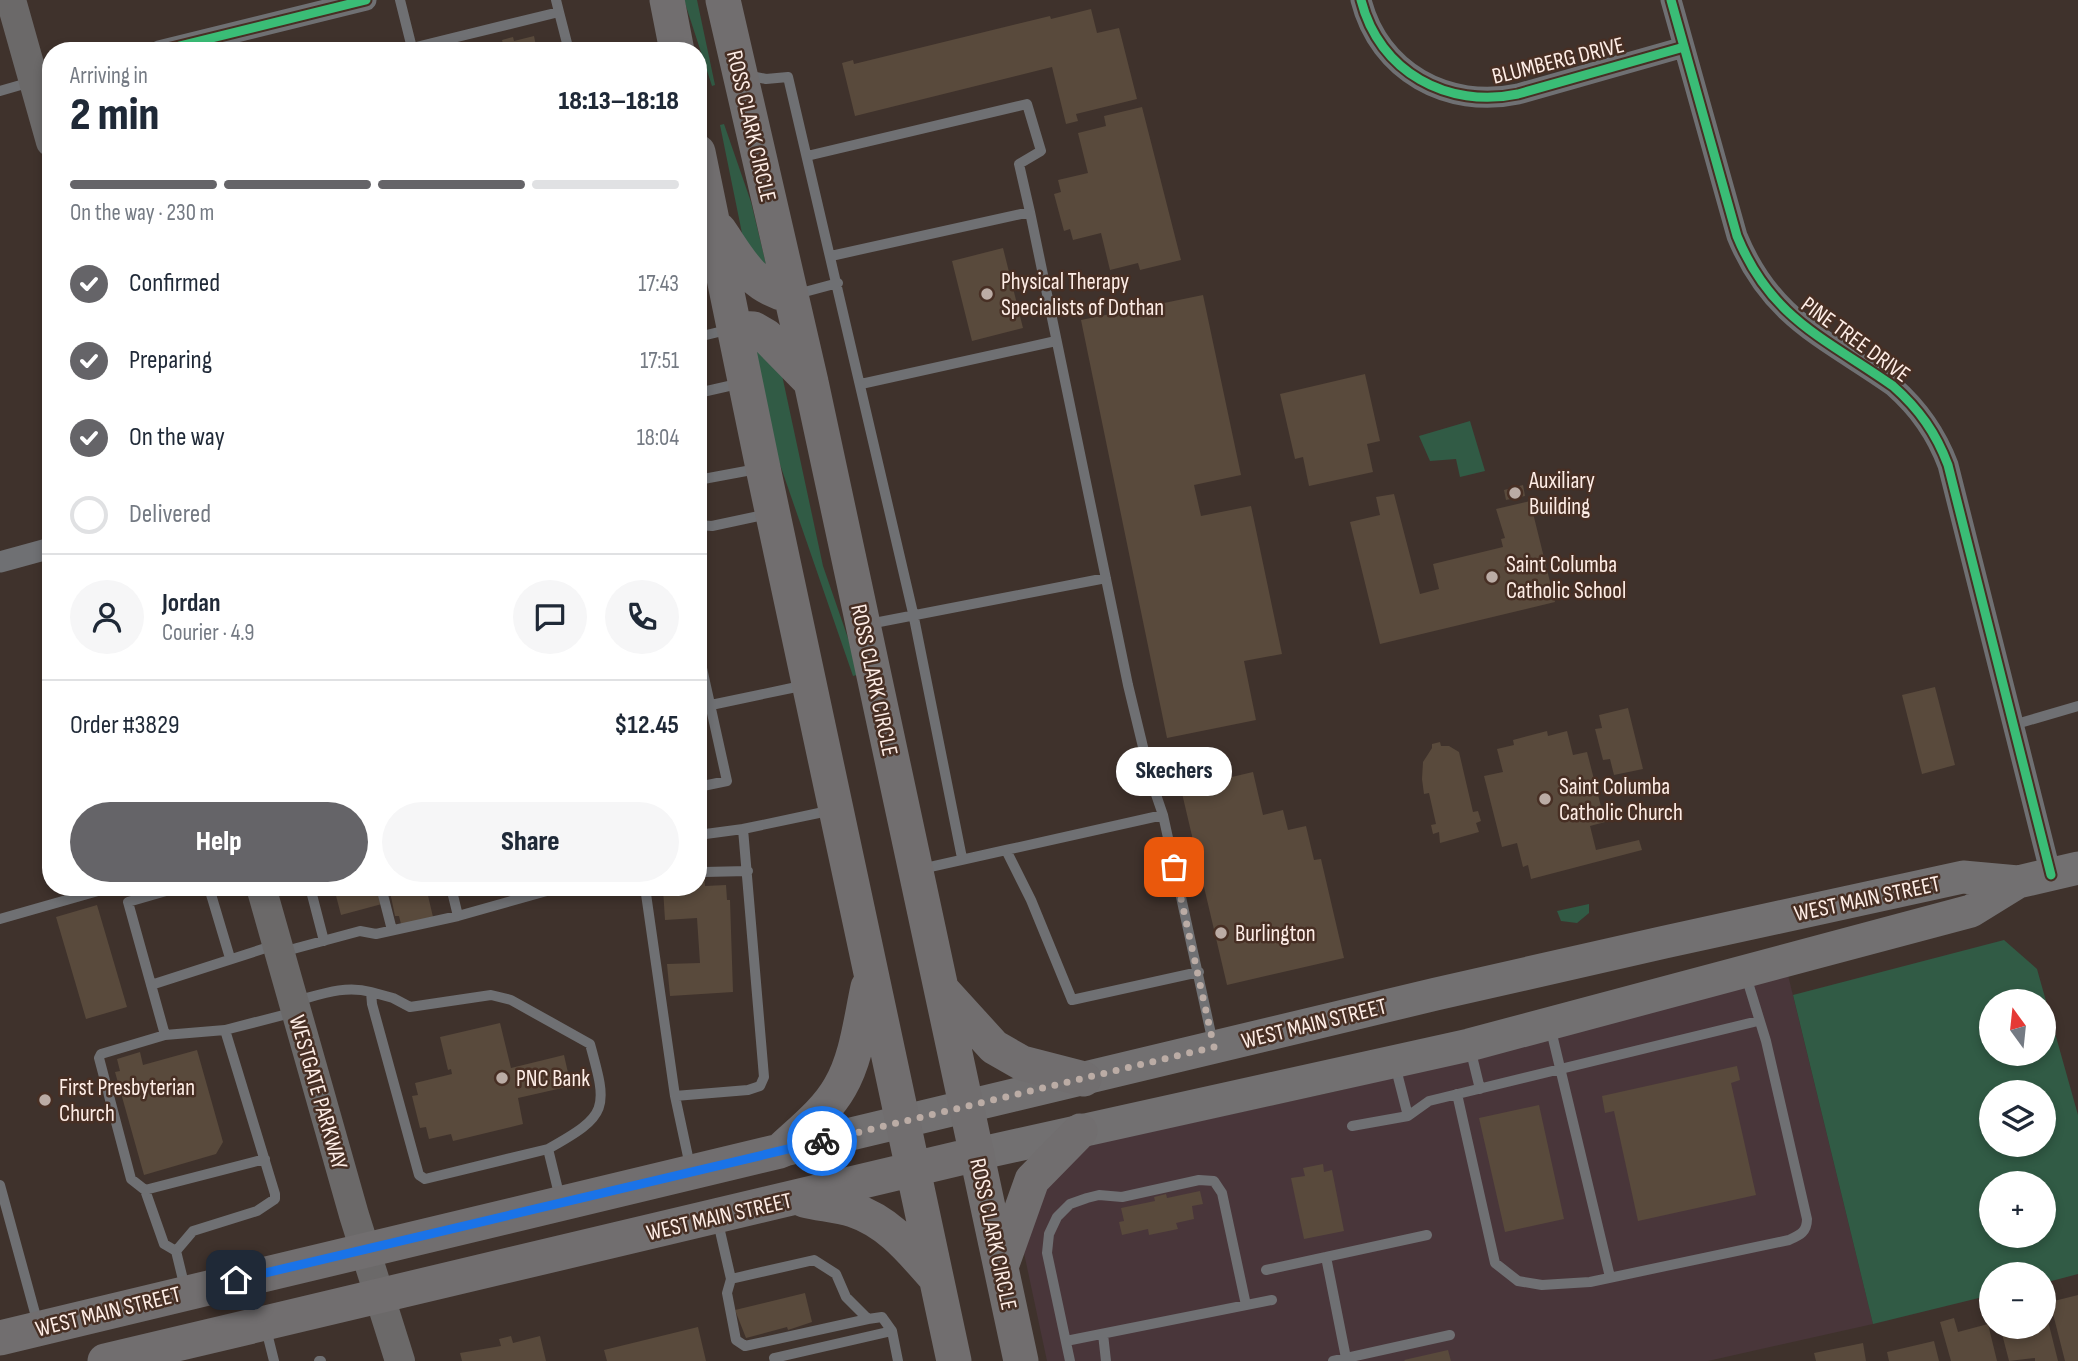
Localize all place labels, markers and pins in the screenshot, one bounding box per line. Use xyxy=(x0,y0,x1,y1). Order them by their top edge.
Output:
place label: Physical Therapy Specialists of Dothan xyxy=(1001,268,1164,322)
marker: Physical Therapy Specialists of Dothan xyxy=(979,286,995,302)
place label: Auxiliary Building xyxy=(1528,467,1595,521)
marker: Auxiliary Building xyxy=(1507,485,1523,501)
place label: Saint Columba Catholic School xyxy=(1506,551,1626,605)
marker: Saint Columba Catholic School xyxy=(1484,569,1500,585)
callout: Skechers xyxy=(1116,748,1232,797)
place label: Saint Columba Catholic Church xyxy=(1559,773,1683,827)
marker: Saint Columba Catholic Church xyxy=(1537,791,1553,807)
pin xyxy=(1144,837,1204,897)
place label: Burlington xyxy=(1235,920,1316,948)
marker: Burlington xyxy=(1213,925,1229,941)
place label: PNC Bank xyxy=(516,1065,590,1093)
marker: PNC Bank xyxy=(494,1070,510,1086)
place label: First Presbyterian Church xyxy=(59,1074,195,1128)
marker: First Presbyterian Church xyxy=(37,1092,53,1108)
pin xyxy=(206,1250,266,1310)

